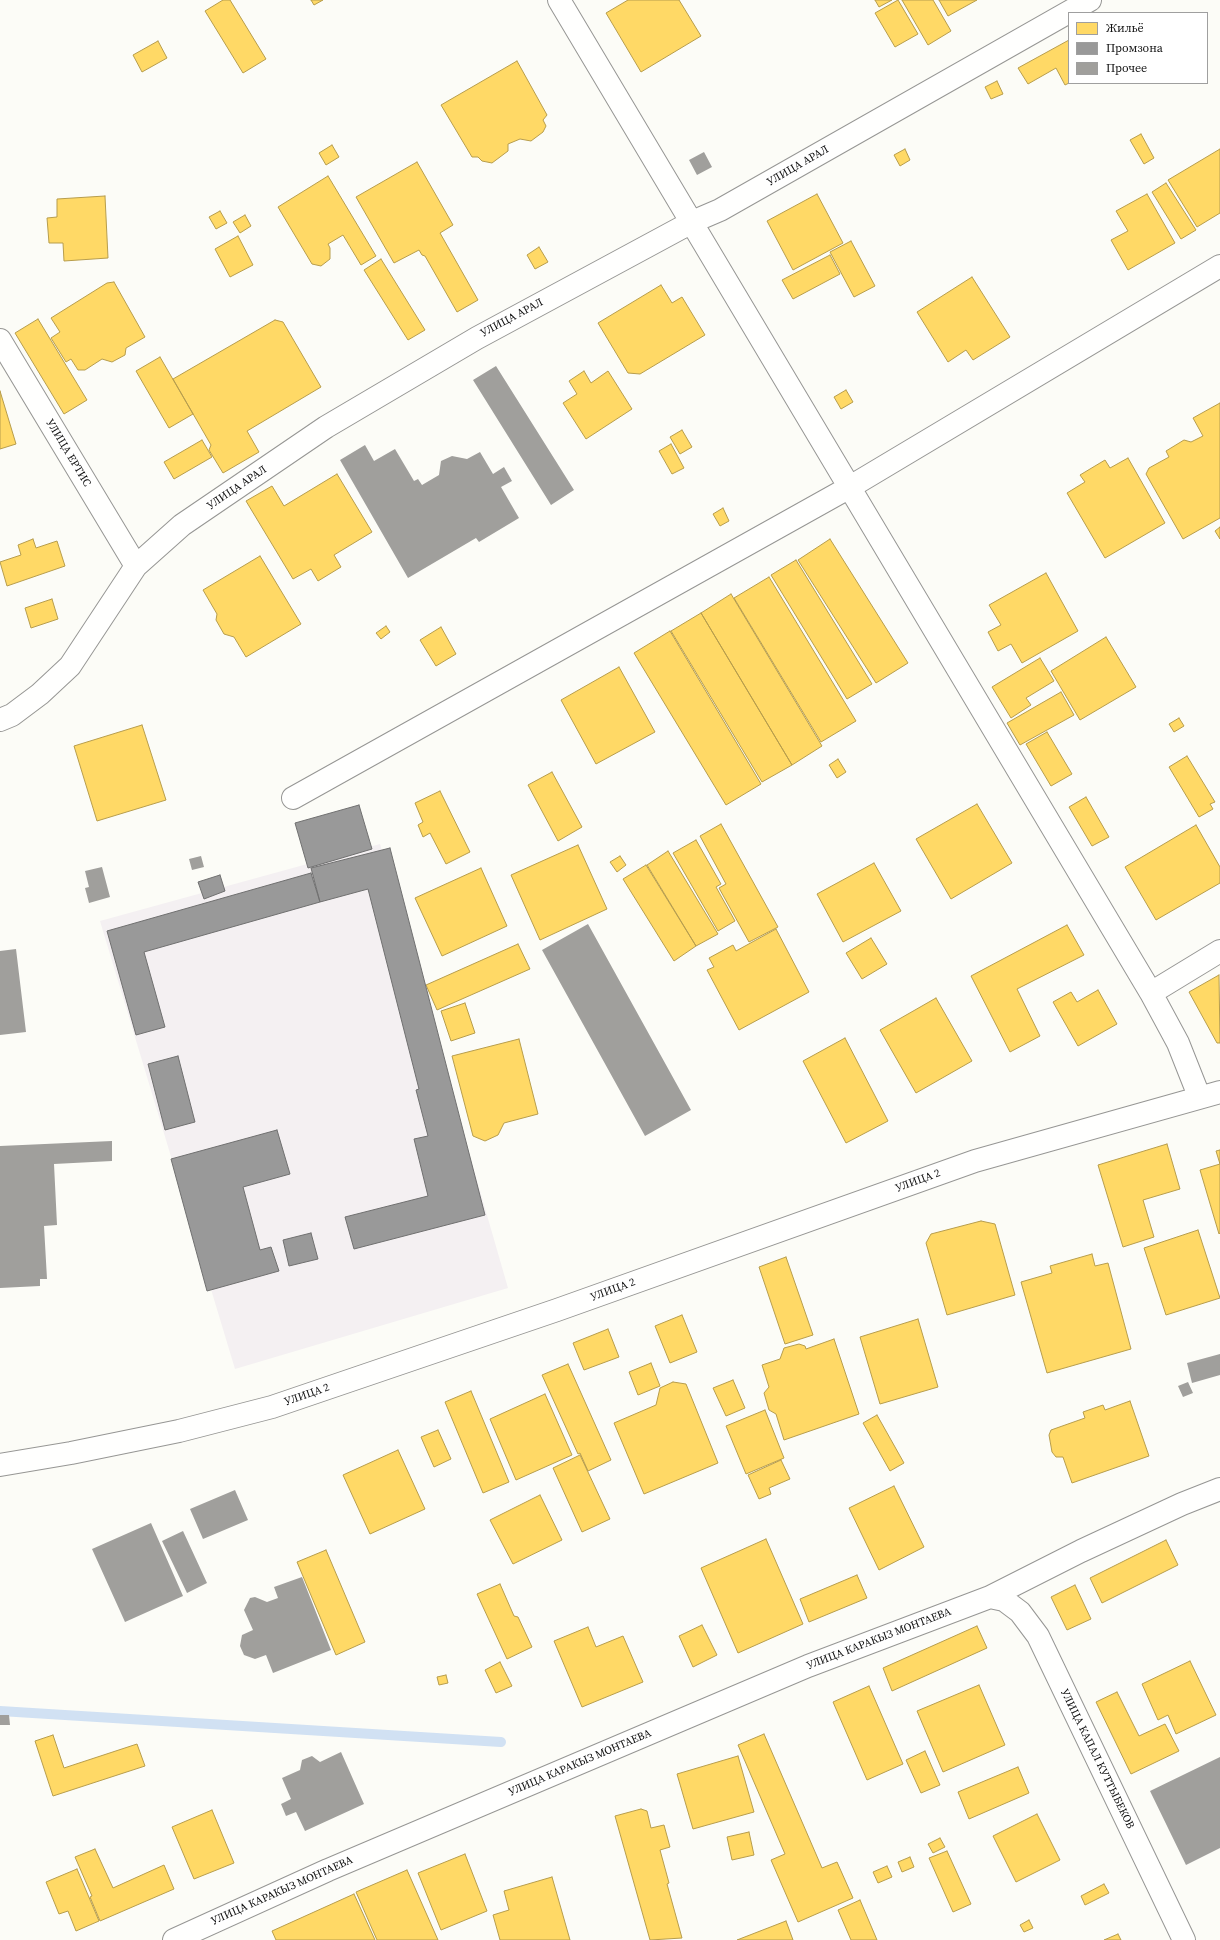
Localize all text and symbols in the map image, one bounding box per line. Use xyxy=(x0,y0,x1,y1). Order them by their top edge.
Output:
legend xyxy=(1068,12,1208,84)
text: Жильё xyxy=(1106,20,1144,36)
text: Промзона xyxy=(1106,40,1163,56)
text: Прочее xyxy=(1106,60,1147,76)
street label: УЛИЦА АРАЛ xyxy=(765,143,831,189)
street label: УЛИЦА АРАЛ xyxy=(478,296,546,340)
street label: УЛИЦА ЕРТИС xyxy=(43,417,93,489)
street label: УЛИЦА АРАЛ xyxy=(205,463,269,513)
street label: УЛИЦА 2 xyxy=(894,1167,942,1195)
street label: УЛИЦА 2 xyxy=(589,1276,637,1304)
street label: УЛИЦА 2 xyxy=(283,1381,331,1409)
street label: УЛИЦА КАРАКЫЗ МОНТАЕВА xyxy=(805,1605,953,1673)
street label: УЛИЦА КАПАЛ КУТТЫБЕКОВ xyxy=(1057,1687,1137,1831)
street label: УЛИЦА КАРАКЫЗ МОНТАЕВА xyxy=(507,1727,653,1799)
street label: УЛИЦА КАРАКЫЗ МОНТАЕВА xyxy=(209,1854,355,1928)

